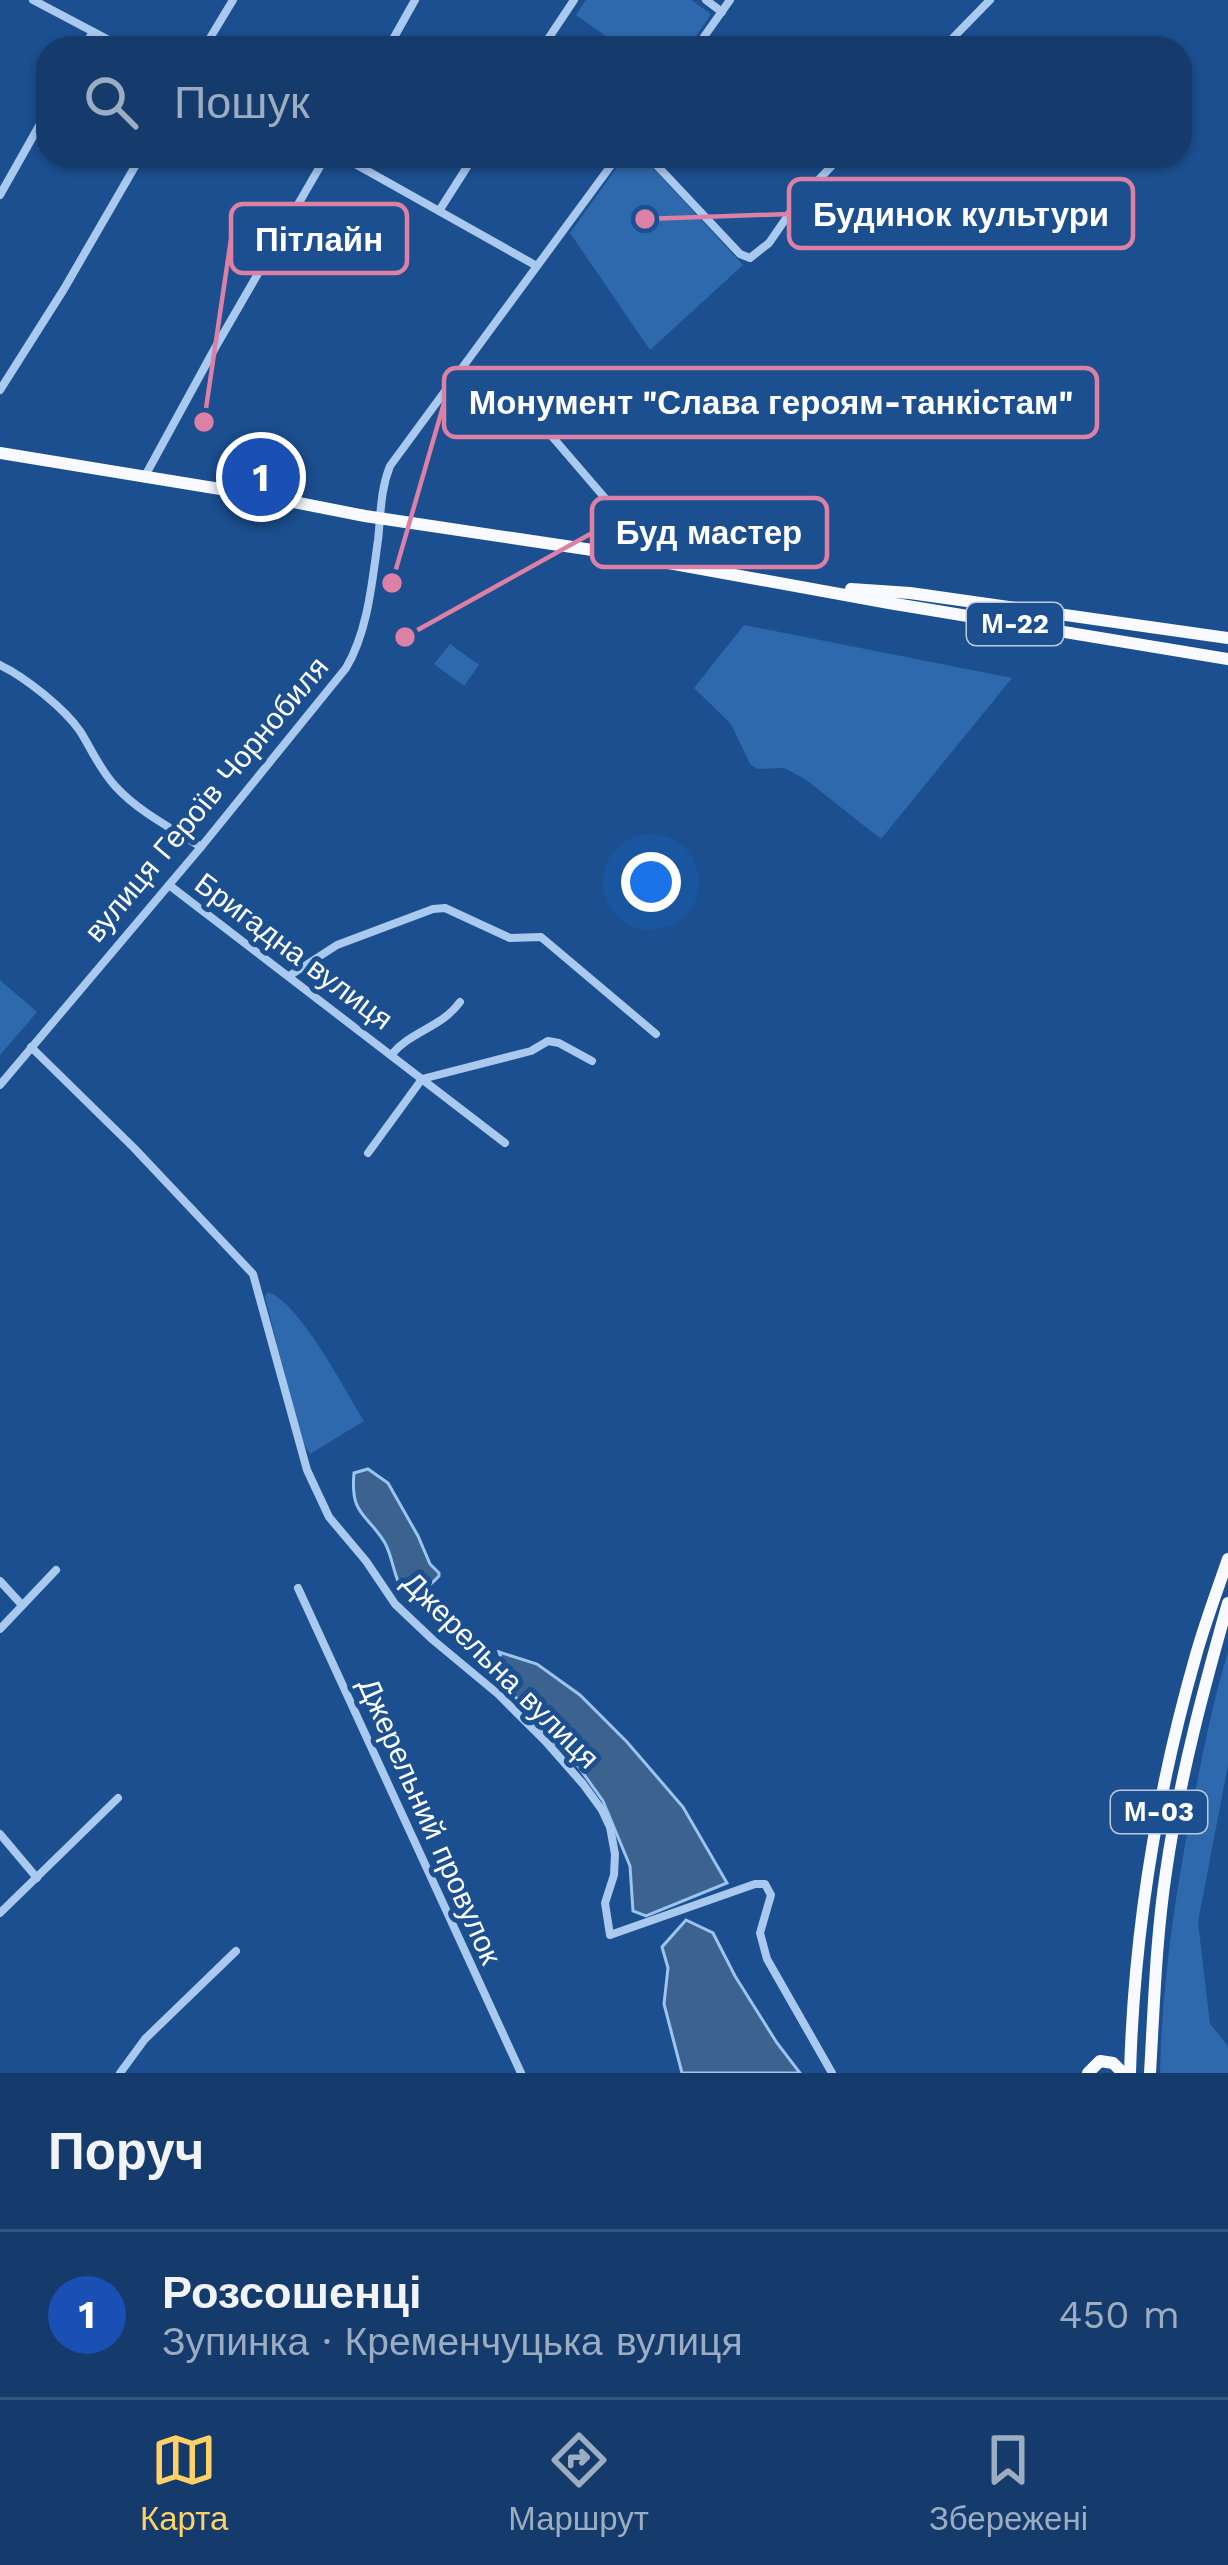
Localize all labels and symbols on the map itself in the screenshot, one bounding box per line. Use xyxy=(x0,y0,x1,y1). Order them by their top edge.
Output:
callout: Будинок культури xyxy=(789,179,1133,248)
text: Будинок культури xyxy=(813,195,1109,234)
callout: Пітлайн xyxy=(231,204,407,273)
text: Пітлайн xyxy=(255,220,383,259)
callout: Монумент "Слава героям-танкістам" xyxy=(444,368,1097,437)
text: Монумент "Слава героям-танкістам" xyxy=(469,383,1073,422)
pin: 1 xyxy=(222,432,300,522)
callout: Буд мастер xyxy=(592,498,827,567)
text: Буд мастер xyxy=(616,513,802,552)
road number: М-22 xyxy=(967,603,1063,645)
street label: вулиця Героїв Чорнобиля xyxy=(77,650,335,948)
your location xyxy=(621,852,681,912)
street label: Бригадна вулиця xyxy=(188,865,400,1037)
street label: Джерельна вулиця xyxy=(396,1565,606,1775)
street label: Джерельний провулок xyxy=(351,1672,509,1970)
road number: М-03 xyxy=(1111,1791,1207,1833)

